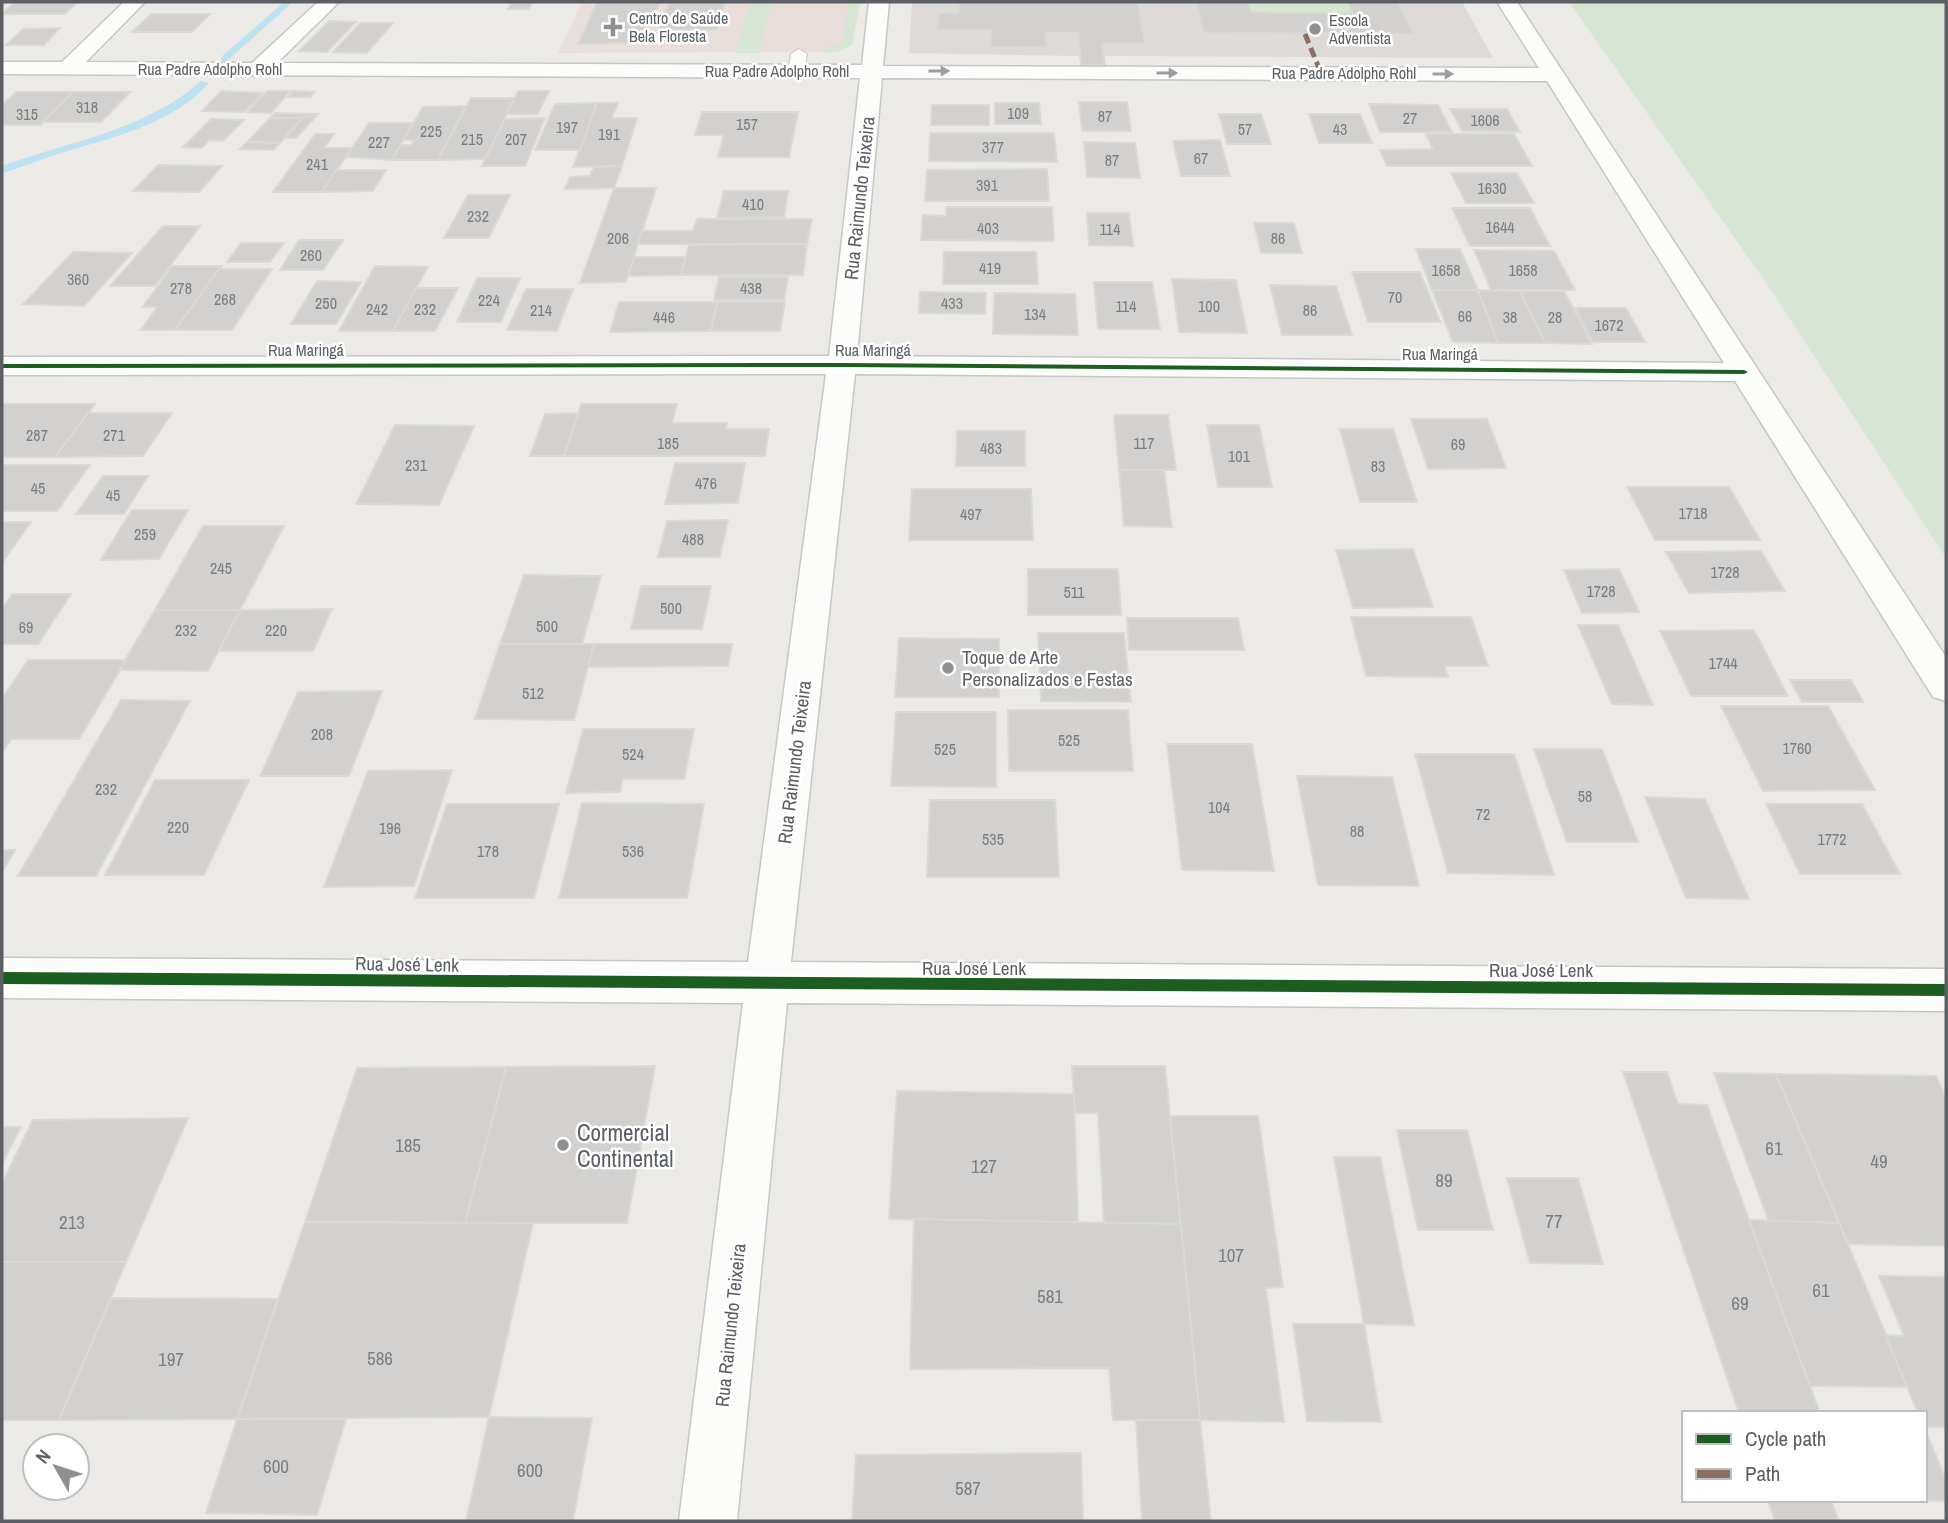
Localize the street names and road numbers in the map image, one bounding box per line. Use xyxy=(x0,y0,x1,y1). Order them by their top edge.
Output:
street label: Rua Padre Adolpho Rohl xyxy=(138,58,282,80)
street label: Rua Padre Adolpho Rohl xyxy=(705,60,849,82)
street label: Rua Padre Adolpho Rohl xyxy=(1272,62,1416,84)
street label: Rua Raimundo Teixeira xyxy=(837,115,881,281)
street label: Rua Maringá xyxy=(268,339,345,361)
street label: Rua Maringá xyxy=(835,339,912,361)
street label: Rua Maringá xyxy=(1402,343,1479,365)
street label: Rua Raimundo Teixeira xyxy=(771,679,817,845)
street label: Rua José Lenk xyxy=(355,950,459,978)
street label: Rua José Lenk xyxy=(922,955,1026,981)
street label: Rua José Lenk xyxy=(1489,957,1593,983)
street label: Rua Raimundo Teixeira xyxy=(708,1242,752,1408)

